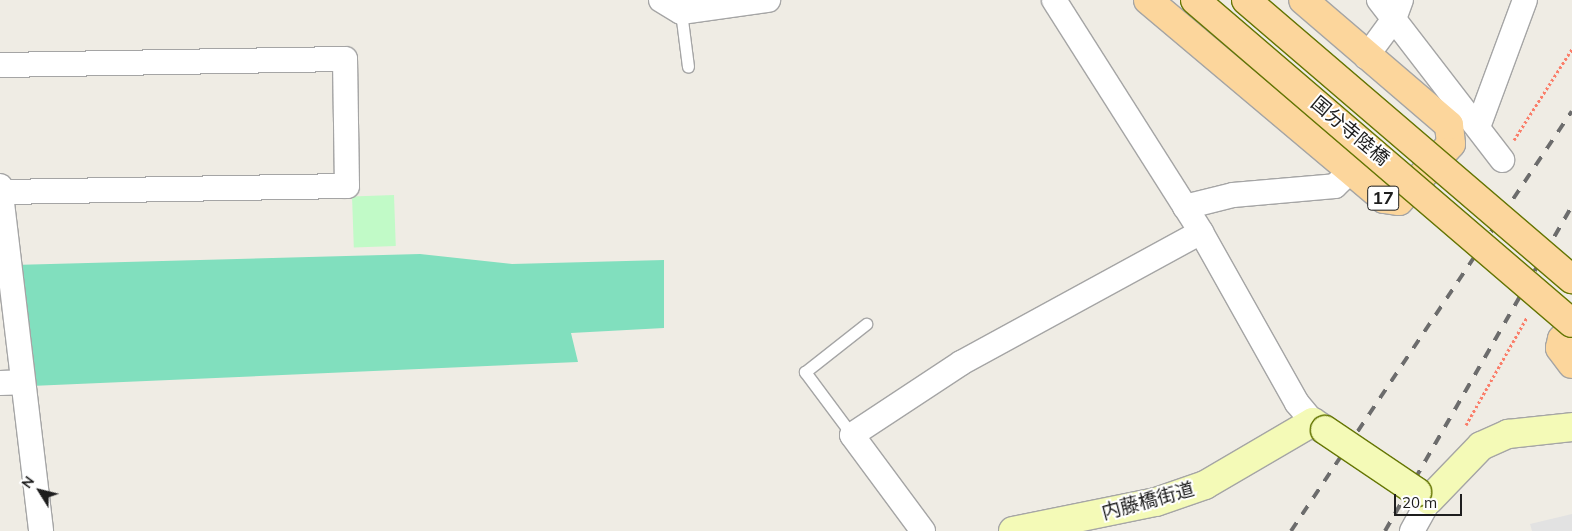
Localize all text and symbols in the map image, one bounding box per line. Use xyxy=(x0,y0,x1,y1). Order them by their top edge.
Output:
street label: 国分寺陸橋 xyxy=(1306,92,1394,170)
road number: 17 xyxy=(1367,182,1399,214)
north arrow xyxy=(15,466,65,516)
text: N xyxy=(17,473,38,492)
street label: 内藤橋街道 xyxy=(1099,478,1197,524)
scale bar xyxy=(1397,484,1464,516)
text: 20 m xyxy=(1402,493,1437,512)

